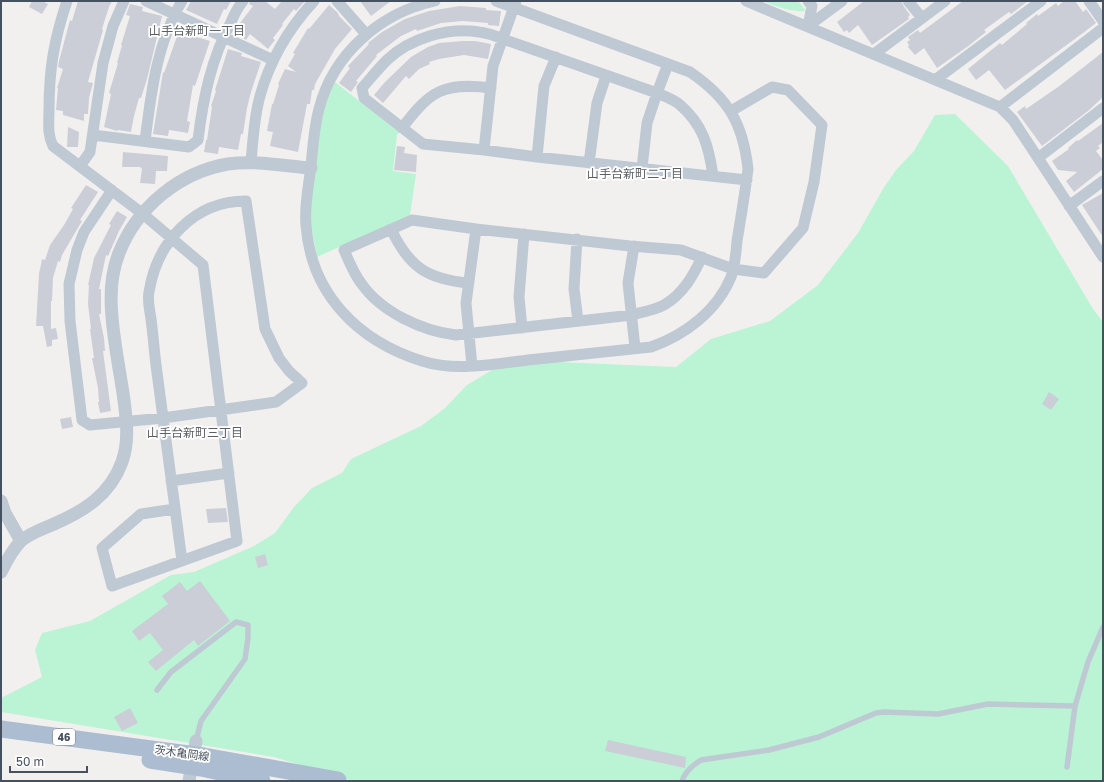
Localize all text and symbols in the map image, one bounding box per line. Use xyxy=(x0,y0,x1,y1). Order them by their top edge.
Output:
district label: 山手台新町一丁目 xyxy=(149,23,245,38)
district label: 山手台新町二丁目 xyxy=(587,166,683,181)
district label: 山手台新町三丁目 xyxy=(147,425,243,440)
road number: 46 xyxy=(53,729,75,745)
street label: 茨木亀岡線 xyxy=(154,742,210,763)
scale bar xyxy=(10,748,87,774)
text: 50 m xyxy=(16,754,44,769)

